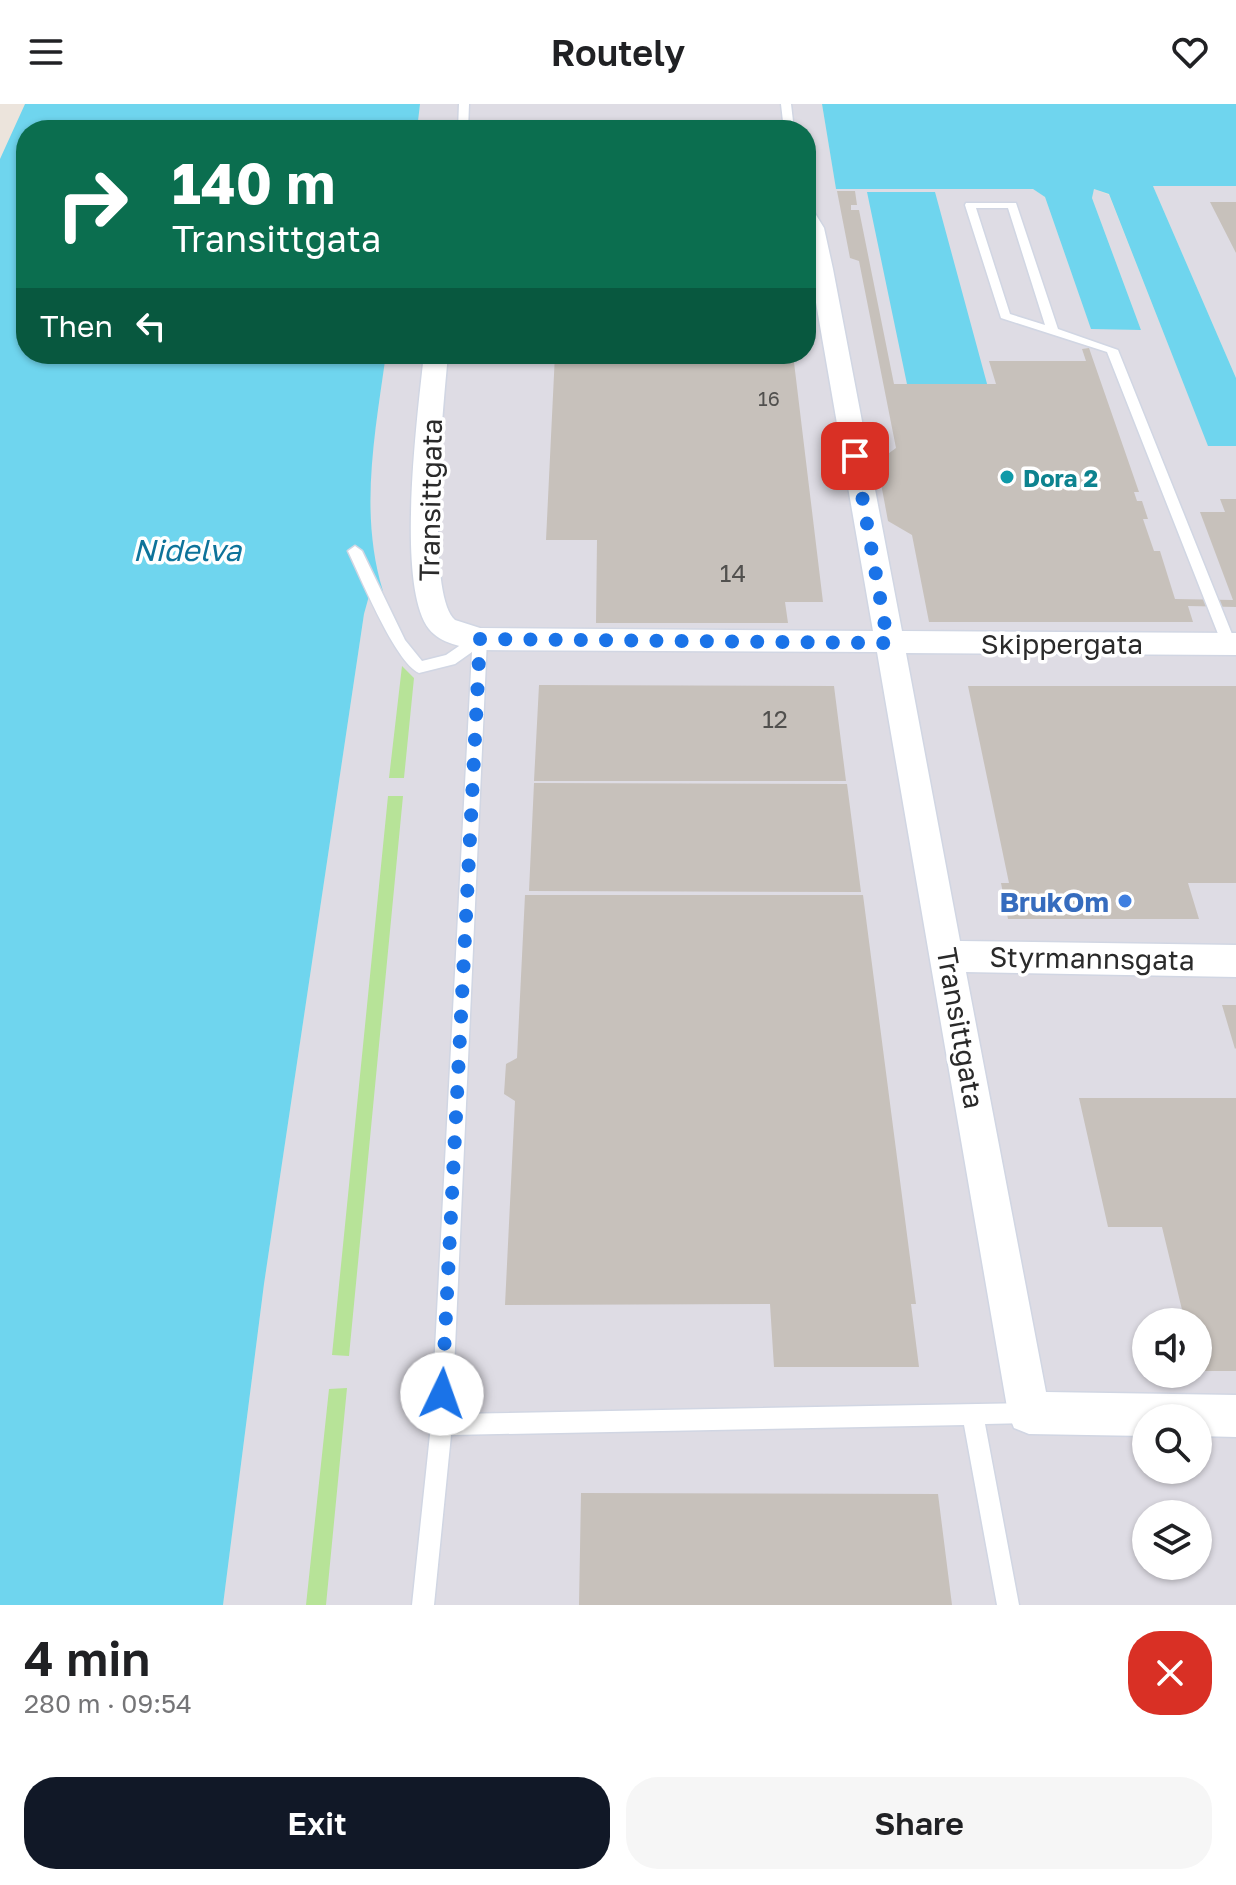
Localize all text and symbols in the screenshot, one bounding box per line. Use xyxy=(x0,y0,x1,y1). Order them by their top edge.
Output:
icon: menu xyxy=(24,30,68,74)
icon: heart xyxy=(1168,30,1212,74)
text: Routely xyxy=(551,31,685,74)
text: 140 m xyxy=(172,149,335,216)
icon: right xyxy=(40,152,144,256)
text: Transittgata xyxy=(172,217,381,260)
icon: left xyxy=(129,304,173,348)
text: Then xyxy=(40,308,113,344)
house number: 16 xyxy=(758,386,780,410)
street label: Transittgata xyxy=(412,418,448,582)
pin xyxy=(821,422,889,490)
icon: arrive xyxy=(833,434,877,478)
place label: Dora 2 xyxy=(1023,463,1098,492)
marker: Dora 2 xyxy=(998,468,1016,486)
water label: Nidelva xyxy=(133,532,242,568)
house number: 14 xyxy=(720,558,746,587)
street label: Skippergata xyxy=(981,627,1143,660)
house number: 12 xyxy=(762,704,788,733)
place label: BrukOm xyxy=(999,885,1109,918)
marker: BrukOm xyxy=(1116,892,1134,910)
street label: Styrmannsgata xyxy=(989,940,1195,976)
street label: Transittgata xyxy=(931,945,991,1111)
map controls xyxy=(1132,1308,1212,1580)
button: sound xyxy=(1132,1308,1212,1388)
position arrow xyxy=(400,1352,484,1436)
button: search xyxy=(1132,1404,1212,1484)
button: layers xyxy=(1132,1500,1212,1580)
text: 4 min xyxy=(24,1629,150,1687)
button: close xyxy=(1128,1631,1212,1715)
text: 280 m · 09:54 xyxy=(24,1688,192,1719)
button: Exit xyxy=(24,1777,610,1869)
button: Share xyxy=(626,1777,1212,1869)

